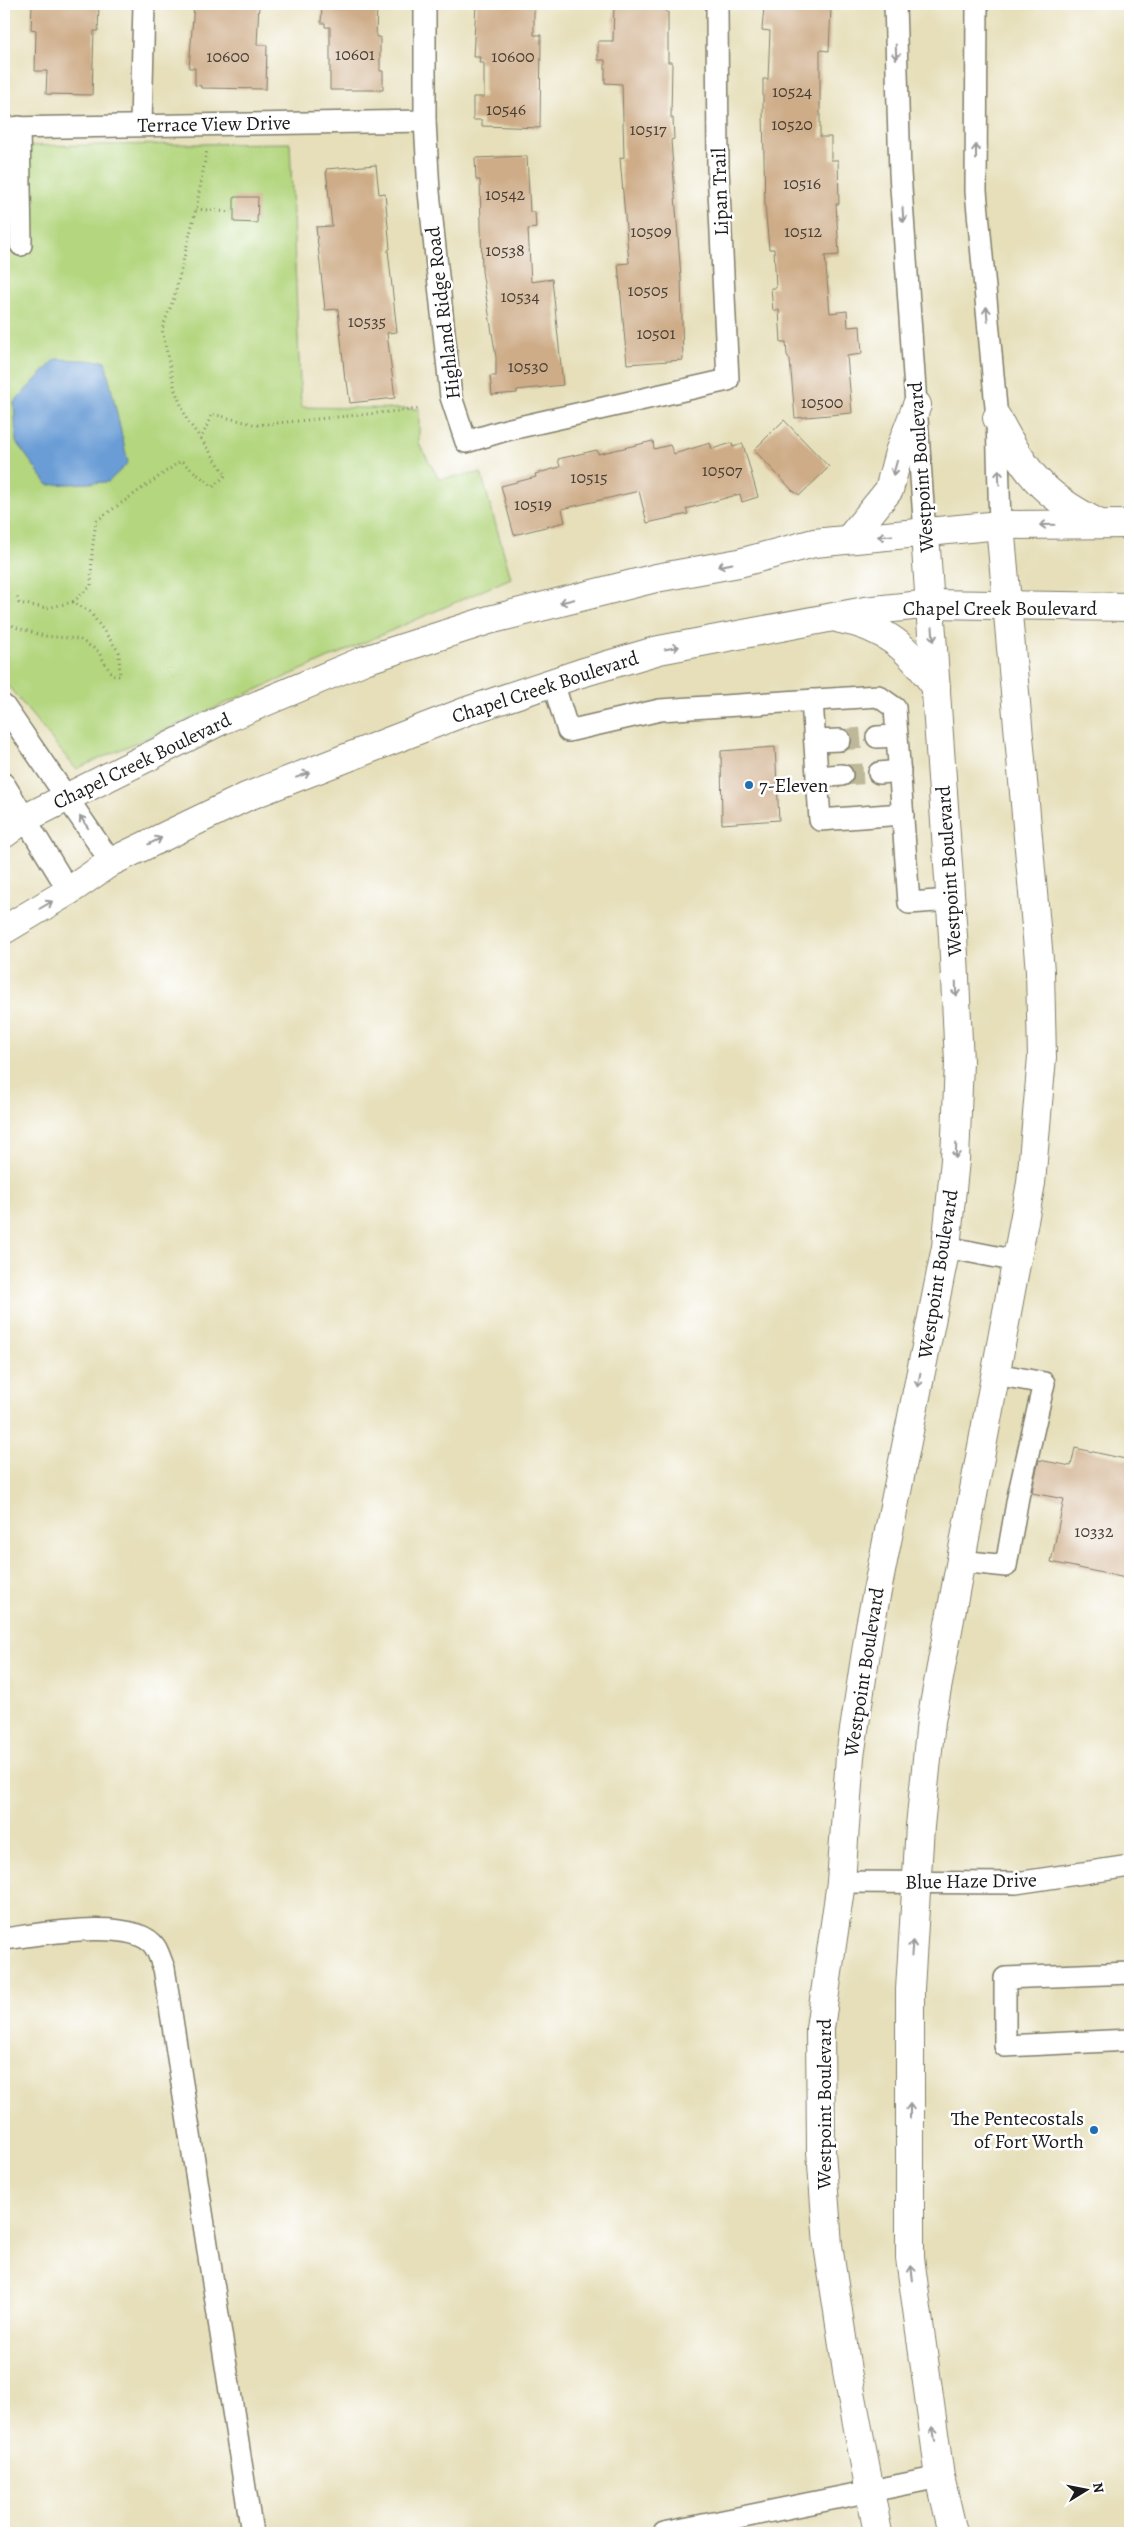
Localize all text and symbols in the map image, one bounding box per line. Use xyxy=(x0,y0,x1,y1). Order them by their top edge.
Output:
house number: 10601 xyxy=(335,42,375,66)
house number: 10600 xyxy=(206,44,250,68)
house number: 10600 xyxy=(491,44,535,68)
one-way arrow xyxy=(892,44,901,60)
house number: 10524 xyxy=(772,79,812,103)
house number: 10546 xyxy=(486,97,526,121)
street label: Terrace View Drive xyxy=(137,109,291,139)
house number: 10520 xyxy=(771,112,813,136)
house number: 10517 xyxy=(629,117,667,141)
one-way arrow xyxy=(971,145,981,161)
street label: Lipan Trail xyxy=(705,147,735,237)
house number: 10516 xyxy=(783,171,821,195)
house number: 10542 xyxy=(485,182,526,206)
one-way arrow xyxy=(898,207,908,223)
house number: 10509 xyxy=(630,219,672,243)
house number: 10512 xyxy=(784,219,823,243)
street label: Highland Ridge Road xyxy=(419,225,467,401)
house number: 10538 xyxy=(485,238,525,262)
house number: 10505 xyxy=(628,278,668,302)
house number: 10534 xyxy=(500,284,540,308)
one-way arrow xyxy=(983,307,992,323)
house number: 10535 xyxy=(348,309,386,333)
house number: 10501 xyxy=(636,321,676,345)
house number: 10530 xyxy=(508,354,548,378)
street label: Westpoint Boulevard xyxy=(902,381,940,554)
house number: 10500 xyxy=(801,390,843,414)
house number: 10507 xyxy=(702,458,743,482)
one-way arrow xyxy=(890,459,899,475)
house number: 10515 xyxy=(570,465,608,489)
one-way arrow xyxy=(994,469,1003,485)
house number: 10519 xyxy=(514,492,552,516)
one-way arrow xyxy=(1039,520,1055,529)
one-way arrow xyxy=(877,532,893,541)
one-way arrow xyxy=(718,561,734,571)
street label: Chapel Creek Boulevard xyxy=(903,595,1098,622)
one-way arrow xyxy=(559,596,575,606)
one-way arrow xyxy=(928,626,937,642)
one-way arrow xyxy=(663,643,679,652)
street label: Chapel Creek Boulevard xyxy=(448,644,642,730)
street label: Chapel Creek Boulevard xyxy=(49,706,236,816)
one-way arrow xyxy=(295,770,311,779)
place label: 7-Eleven xyxy=(759,772,829,799)
marker: 7-Eleven xyxy=(743,779,755,791)
street label: Westpoint Boulevard xyxy=(930,785,968,958)
one-way arrow xyxy=(79,815,89,829)
one-way arrow xyxy=(147,836,162,845)
one-way arrow xyxy=(38,900,53,910)
one-way arrow xyxy=(951,980,960,996)
one-way arrow xyxy=(951,1143,960,1159)
street label: Westpoint Boulevard xyxy=(911,1187,965,1361)
one-way arrow xyxy=(914,1372,924,1388)
house number: 10332 xyxy=(1074,1519,1114,1543)
street label: Westpoint Boulevard xyxy=(837,1585,891,1759)
street label: Blue Haze Drive xyxy=(905,1866,1037,1896)
one-way arrow xyxy=(908,1940,917,1956)
street label: Westpoint Boulevard xyxy=(811,2018,838,2190)
one-way arrow xyxy=(905,2103,915,2119)
place label: The Pentecostals of Fort Worth xyxy=(951,2105,1084,2155)
marker: The Pentecostals of Fort Worth xyxy=(1088,2124,1100,2136)
one-way arrow xyxy=(907,2265,917,2281)
one-way arrow xyxy=(928,2426,938,2442)
north arrow xyxy=(1062,2464,1112,2514)
text: N xyxy=(1088,2481,1109,2495)

